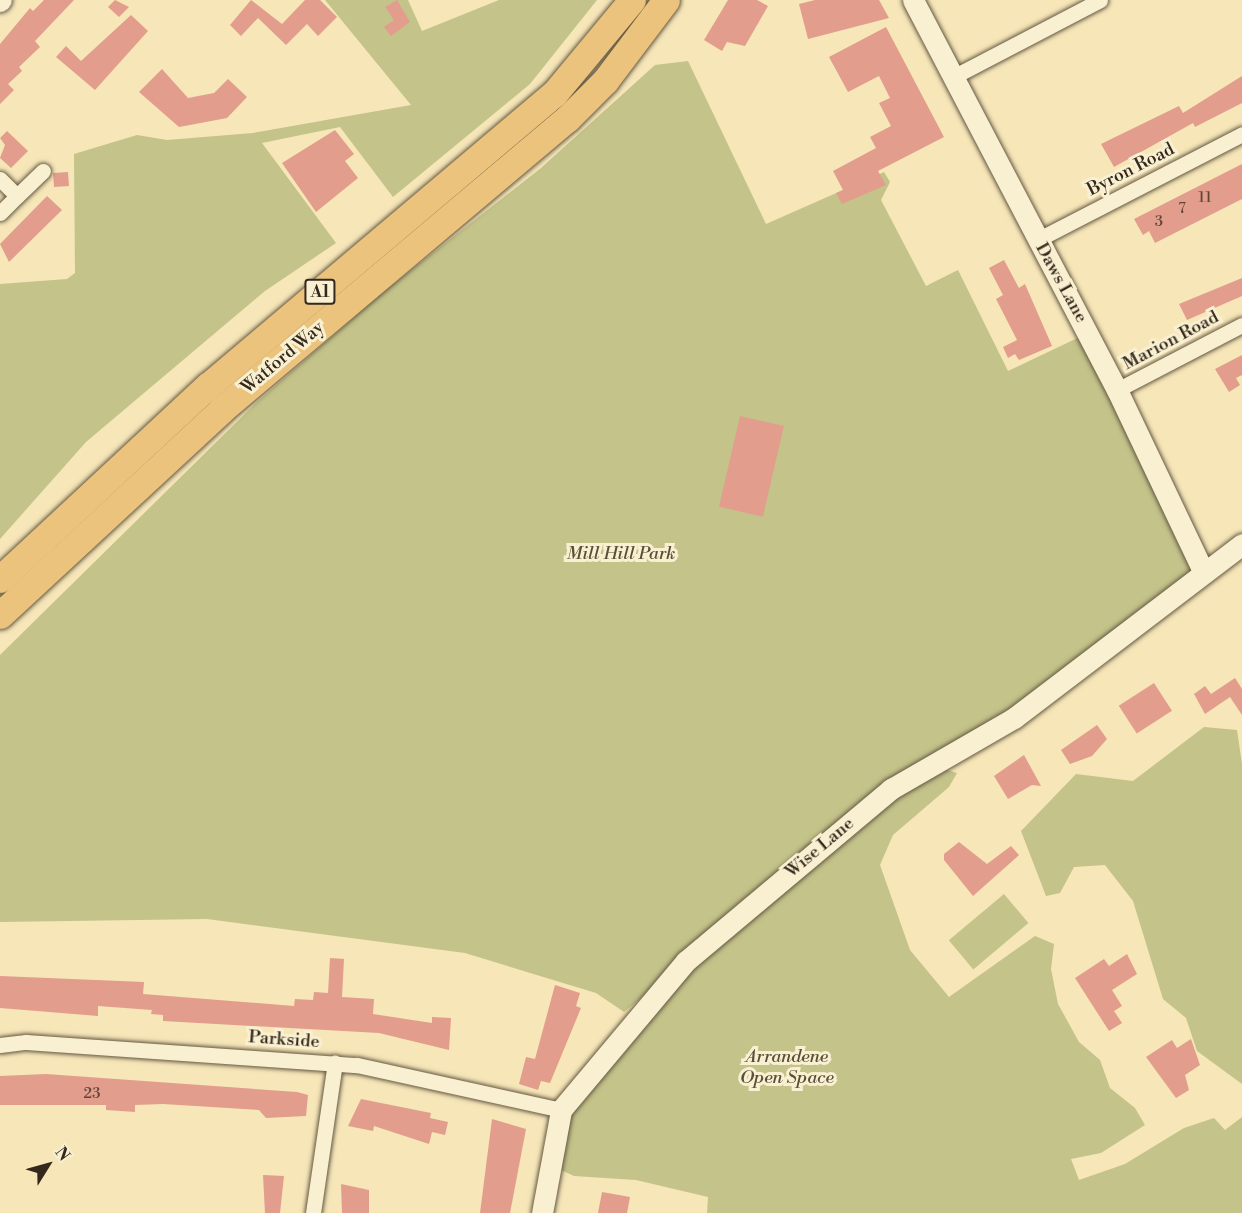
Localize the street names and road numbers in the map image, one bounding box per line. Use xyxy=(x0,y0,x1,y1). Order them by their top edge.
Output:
street label: Byron Road xyxy=(1084,139,1178,201)
street label: Daws Lane xyxy=(1030,239,1092,327)
road number: A1 xyxy=(304,279,336,305)
street label: Marion Road xyxy=(1119,307,1223,375)
street label: Watford Way xyxy=(237,317,329,399)
street label: Wise Lane xyxy=(781,813,859,883)
street label: Parkside xyxy=(248,1027,320,1053)

